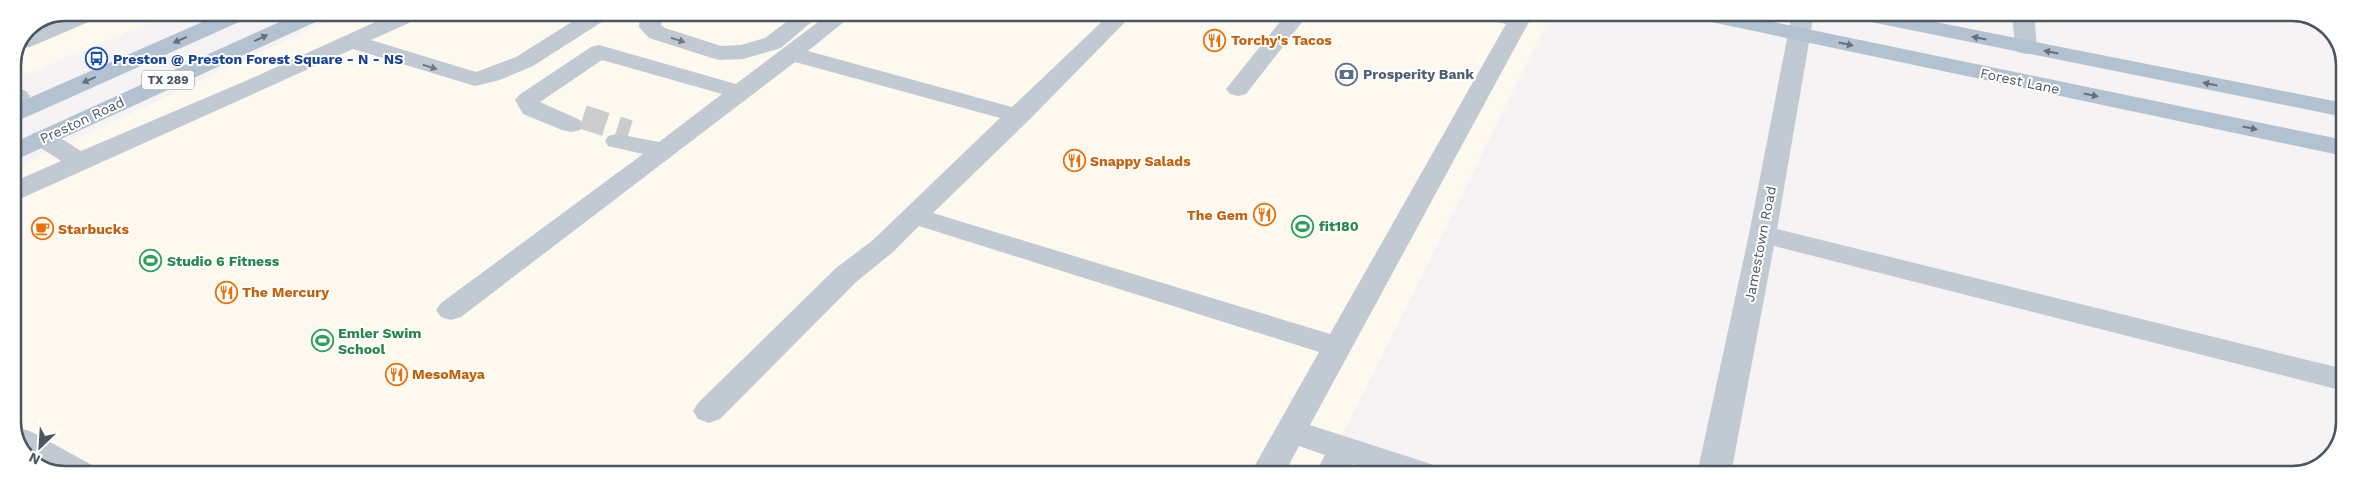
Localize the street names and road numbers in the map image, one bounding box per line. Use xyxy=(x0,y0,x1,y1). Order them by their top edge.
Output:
street label: Forest Lane xyxy=(1979,65,2061,97)
road number: TX 289 xyxy=(142,70,194,90)
street label: Preston Road xyxy=(37,93,127,147)
street label: Jamestown Road xyxy=(1741,185,1779,303)

